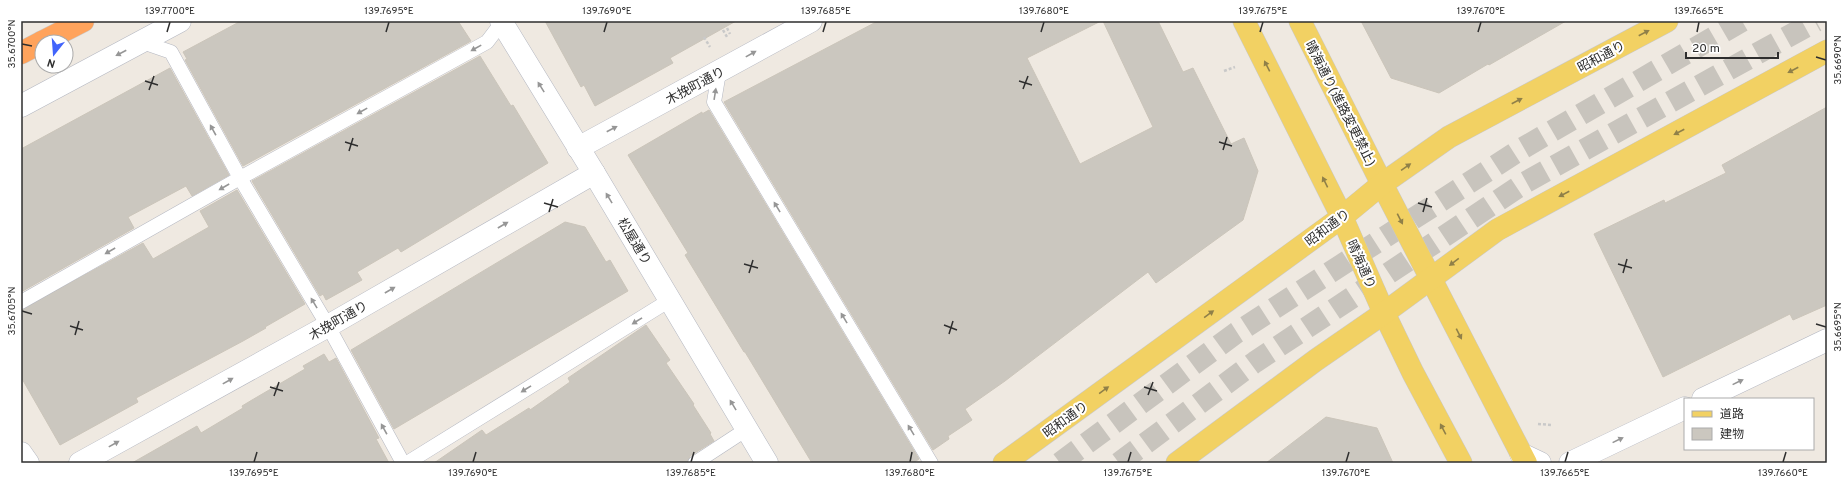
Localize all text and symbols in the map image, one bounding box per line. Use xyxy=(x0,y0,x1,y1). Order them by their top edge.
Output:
text: 139.7700°E xyxy=(145,5,195,18)
text: 139.7695°E xyxy=(364,5,414,18)
text: 139.7690°E xyxy=(582,5,632,18)
text: 139.7685°E xyxy=(801,5,851,18)
text: 139.7680°E xyxy=(1019,5,1069,18)
text: 139.7675°E xyxy=(1239,5,1287,18)
text: 139.7670°E xyxy=(1457,5,1505,18)
text: 139.7665°E xyxy=(1674,5,1724,18)
text: 35.6700°N xyxy=(6,19,19,69)
one-way arrow xyxy=(1639,30,1650,36)
north arrow xyxy=(34,34,74,74)
scale bar xyxy=(1686,34,1778,60)
text: 35.6690°N xyxy=(1832,35,1845,85)
street label: 晴海通り(進路変更禁止) xyxy=(1301,38,1378,169)
street label: 昭和通り xyxy=(1575,38,1629,77)
text: 20 m xyxy=(1692,41,1720,57)
one-way arrow xyxy=(470,45,482,51)
one-way arrow xyxy=(116,50,127,56)
one-way arrow xyxy=(746,50,757,57)
text: N xyxy=(46,55,57,70)
one-way arrow xyxy=(1264,60,1270,71)
street label: 木挽町通り xyxy=(663,64,728,109)
one-way arrow xyxy=(1787,67,1799,73)
one-way arrow xyxy=(537,82,545,92)
one-way arrow xyxy=(712,88,718,101)
one-way arrow xyxy=(1511,97,1523,104)
one-way arrow xyxy=(356,107,368,114)
one-way arrow xyxy=(210,124,217,136)
one-way arrow xyxy=(607,126,618,132)
one-way arrow xyxy=(1673,128,1684,135)
one-way arrow xyxy=(1401,163,1411,171)
one-way arrow xyxy=(1322,176,1328,188)
one-way arrow xyxy=(218,184,229,191)
one-way arrow xyxy=(1558,190,1570,197)
one-way arrow xyxy=(605,192,612,204)
one-way arrow xyxy=(773,202,781,212)
street label: 昭和通り xyxy=(1303,207,1354,251)
one-way arrow xyxy=(1397,213,1403,225)
street label: 松屋通り xyxy=(613,216,654,268)
one-way arrow xyxy=(497,222,508,229)
street label: 晴海通り xyxy=(1342,238,1378,292)
one-way arrow xyxy=(105,248,116,255)
one-way arrow xyxy=(1449,258,1459,266)
text: 35.6705°N xyxy=(6,287,19,335)
one-way arrow xyxy=(384,287,396,294)
one-way arrow xyxy=(310,297,317,309)
street label: 木挽町通り xyxy=(307,299,371,345)
text: 35.6695°N xyxy=(1832,302,1845,352)
one-way arrow xyxy=(1203,310,1214,318)
one-way arrow xyxy=(840,313,848,323)
one-way arrow xyxy=(631,317,643,324)
one-way arrow xyxy=(1456,329,1462,340)
one-way arrow xyxy=(222,378,234,385)
one-way arrow xyxy=(1733,379,1744,385)
one-way arrow xyxy=(521,385,531,393)
one-way arrow xyxy=(1098,386,1109,395)
legend xyxy=(1684,398,1814,450)
one-way arrow xyxy=(730,399,737,411)
street label: 昭和通り xyxy=(1040,399,1092,442)
text: 道路 xyxy=(1720,407,1744,423)
one-way arrow xyxy=(380,423,387,435)
one-way arrow xyxy=(1439,423,1446,434)
one-way arrow xyxy=(907,425,915,435)
text: 建物 xyxy=(1720,427,1744,443)
one-way arrow xyxy=(1612,437,1623,443)
one-way arrow xyxy=(108,441,120,448)
text: 139.7695°E xyxy=(229,467,279,480)
text: 139.7690°E xyxy=(448,467,498,480)
text: 139.7685°E xyxy=(666,467,716,480)
text: 139.7680°E xyxy=(885,467,935,480)
text: 139.7675°E xyxy=(1104,467,1152,480)
text: 139.7670°E xyxy=(1322,467,1370,480)
text: 139.7665°E xyxy=(1540,467,1590,480)
text: 139.7660°E xyxy=(1758,467,1808,480)

